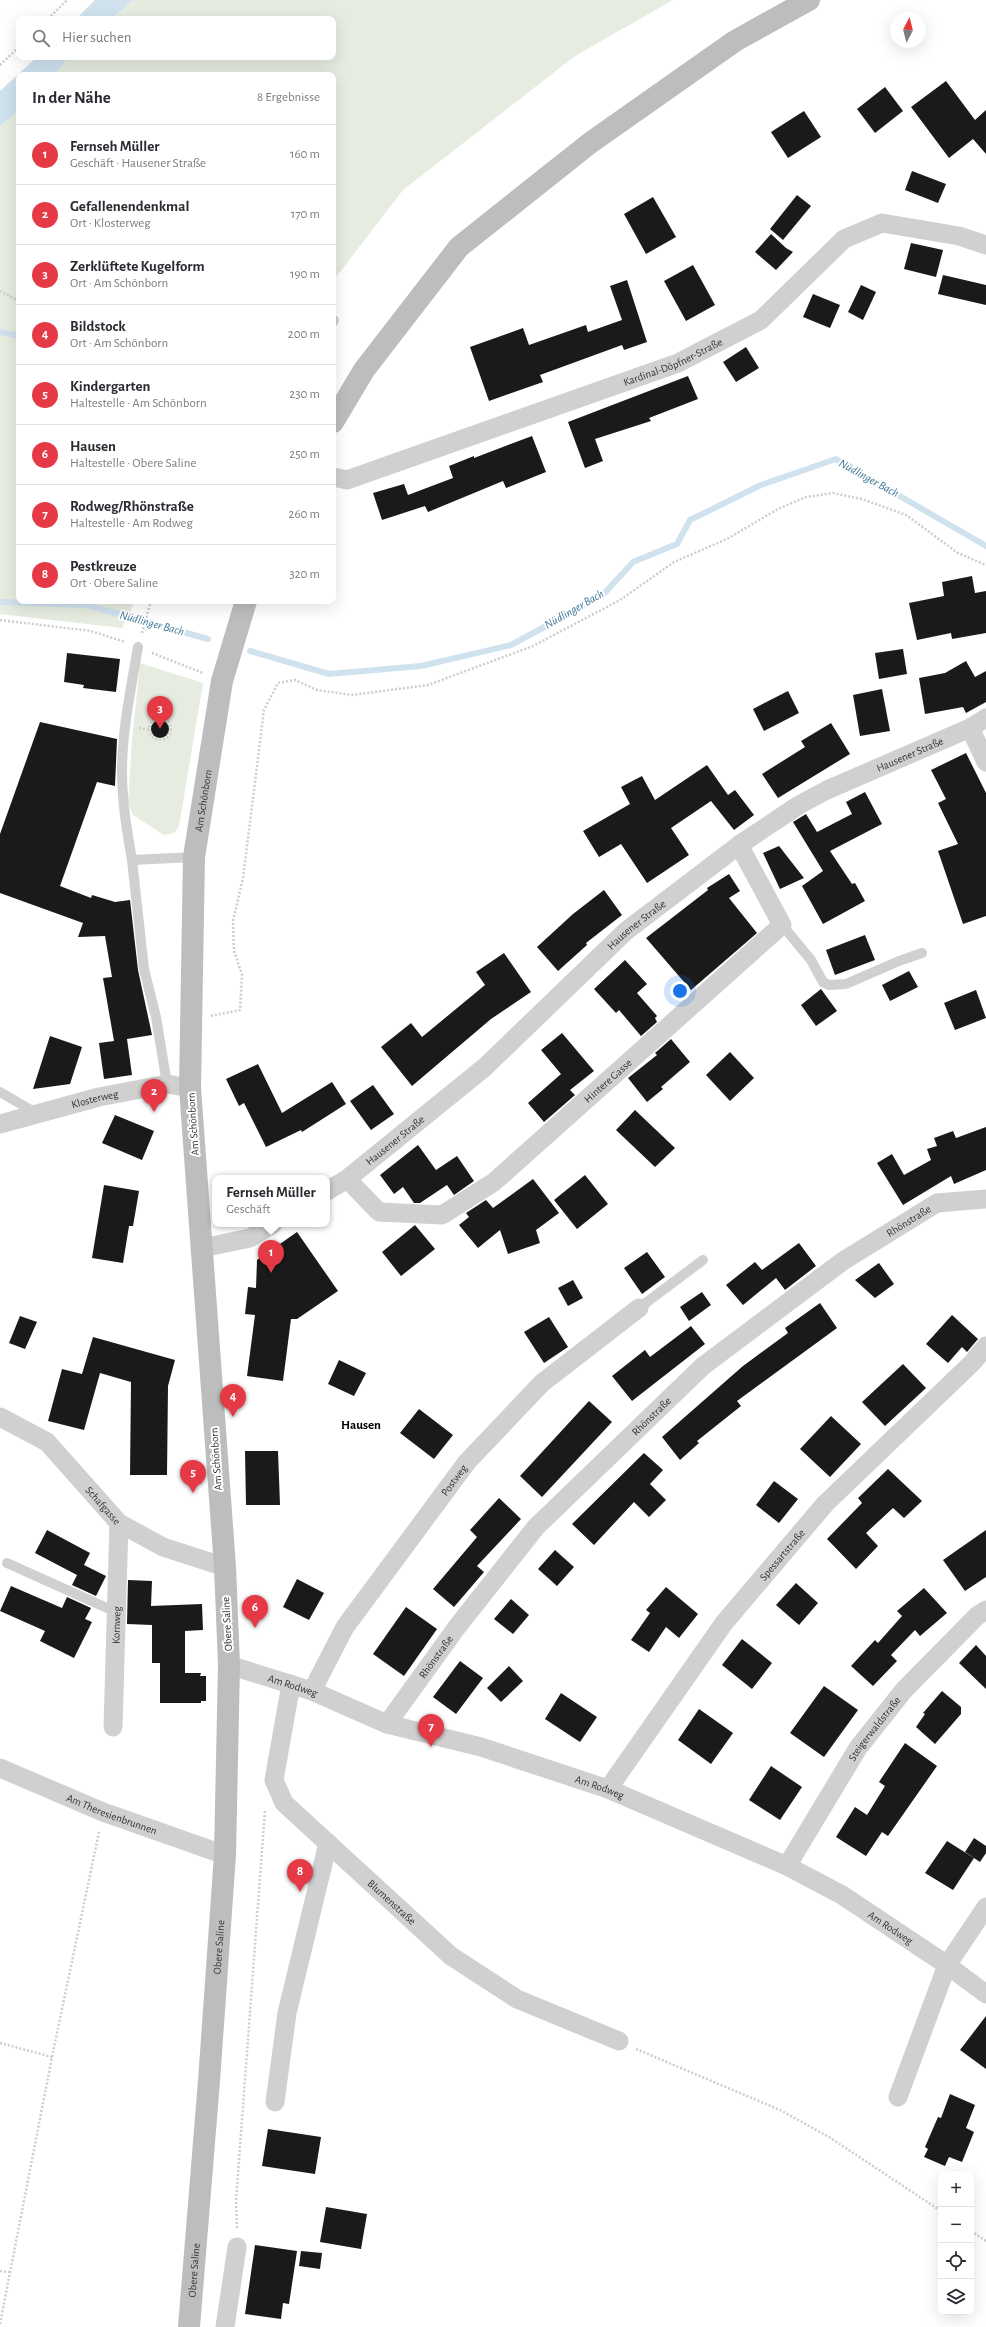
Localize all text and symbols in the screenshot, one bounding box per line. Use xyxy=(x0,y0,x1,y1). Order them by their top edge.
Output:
north arrow xyxy=(890,12,926,48)
search box xyxy=(16,16,336,60)
icon: search xyxy=(30,27,52,49)
text: Hier suchen xyxy=(62,30,132,45)
text: In der Nähe xyxy=(32,89,111,106)
text: 8 Ergebnisse xyxy=(257,91,320,104)
text: Fernseh Müller xyxy=(70,139,159,154)
text: 1 xyxy=(43,148,47,161)
text: 160 m xyxy=(290,148,320,161)
text: Geschäft · Hausener Straße xyxy=(70,157,206,170)
text: Gefallenendenkmal xyxy=(70,199,189,214)
text: 2 xyxy=(42,208,48,221)
text: 170 m xyxy=(291,208,320,221)
text: Ort · Klosterweg xyxy=(70,217,150,230)
text: Zerklüftete Kugelform xyxy=(70,259,205,274)
text: 3 xyxy=(42,268,48,281)
text: 190 m xyxy=(290,268,320,281)
text: Ort · Am Schönborn xyxy=(70,277,168,290)
text: Bildstock xyxy=(70,319,126,334)
text: 4 xyxy=(42,328,48,341)
text: 200 m xyxy=(288,328,320,341)
street label: Kardinal-Döpfner-Straße xyxy=(622,336,724,387)
text: Ort · Am Schönborn xyxy=(70,337,168,350)
text: Kindergarten xyxy=(70,379,150,394)
text: 5 xyxy=(42,388,48,401)
text: 230 m xyxy=(289,388,320,401)
text: Haltestelle · Am Schönborn xyxy=(70,397,207,410)
text: Hausen xyxy=(70,439,116,454)
text: 6 xyxy=(42,448,48,461)
text: 250 m xyxy=(289,448,320,461)
text: Haltestelle · Obere Saline xyxy=(70,457,196,470)
water label: Nüdlinger Bach xyxy=(837,457,901,499)
text: Rodweg/Rhönstraße xyxy=(70,499,194,514)
text: 7 xyxy=(42,508,48,521)
text: 260 m xyxy=(289,508,320,521)
text: Haltestelle · Am Rodweg xyxy=(70,517,193,530)
text: Pestkreuze xyxy=(70,559,137,574)
text: 8 xyxy=(42,568,48,581)
text: 320 m xyxy=(289,568,320,581)
text: Ort · Obere Saline xyxy=(70,577,158,590)
water label: Nüdlinger Bach xyxy=(542,587,606,631)
water label: Nüdlinger Bach xyxy=(118,609,186,637)
pin: 3 xyxy=(147,696,173,729)
street label: Hausener Straße xyxy=(875,735,945,773)
street label: Am Schönborn xyxy=(193,769,213,833)
street label: Hausener Straße xyxy=(605,898,667,952)
your location xyxy=(670,981,690,1001)
street label: Hintere Gasse xyxy=(582,1057,634,1104)
pin: 2 xyxy=(141,1079,167,1112)
street label: Klosterweg xyxy=(70,1088,120,1110)
street label: Am Schönborn xyxy=(185,1092,201,1156)
street label: Hausener Straße xyxy=(364,1113,426,1167)
popup xyxy=(212,1175,330,1227)
text: Fernseh Müller xyxy=(226,1185,316,1200)
text: Geschäft xyxy=(226,1203,270,1216)
street label: Rhönstraße xyxy=(884,1203,933,1238)
pin: 1 xyxy=(258,1240,284,1273)
pin: 4 xyxy=(220,1384,246,1417)
street label: Rhönstraße xyxy=(629,1395,673,1437)
district label: Hausen xyxy=(341,1419,381,1432)
street label: Am Schönborn xyxy=(208,1427,224,1491)
pin: 5 xyxy=(180,1460,206,1493)
street label: Postweg xyxy=(439,1462,469,1498)
street label: Schafgasse xyxy=(84,1484,123,1526)
street label: Spessartstraße xyxy=(757,1527,807,1583)
pin: 6 xyxy=(242,1595,268,1628)
street label: Obere Saline xyxy=(220,1597,234,1651)
street label: Kornweg xyxy=(110,1605,122,1644)
street label: Rhönstraße xyxy=(416,1633,455,1680)
street label: Am Rodweg xyxy=(267,1672,320,1699)
street label: Steigerwaldstraße xyxy=(846,1694,902,1763)
pin: 7 xyxy=(418,1714,444,1747)
street label: Am Rodweg xyxy=(574,1773,627,1801)
street label: Am Theresienbrunnen xyxy=(65,1792,158,1836)
pin: 8 xyxy=(287,1859,313,1892)
street label: Blumenstraße xyxy=(366,1877,418,1927)
street label: Am Rodweg xyxy=(866,1909,916,1947)
street label: Obere Saline xyxy=(211,1920,226,1975)
map controls xyxy=(938,2171,974,2315)
button: + xyxy=(938,2171,974,2207)
button: − xyxy=(938,2207,974,2243)
street label: Obere Saline xyxy=(186,2243,201,2298)
button: locate xyxy=(938,2243,974,2279)
button: layers xyxy=(938,2279,974,2315)

